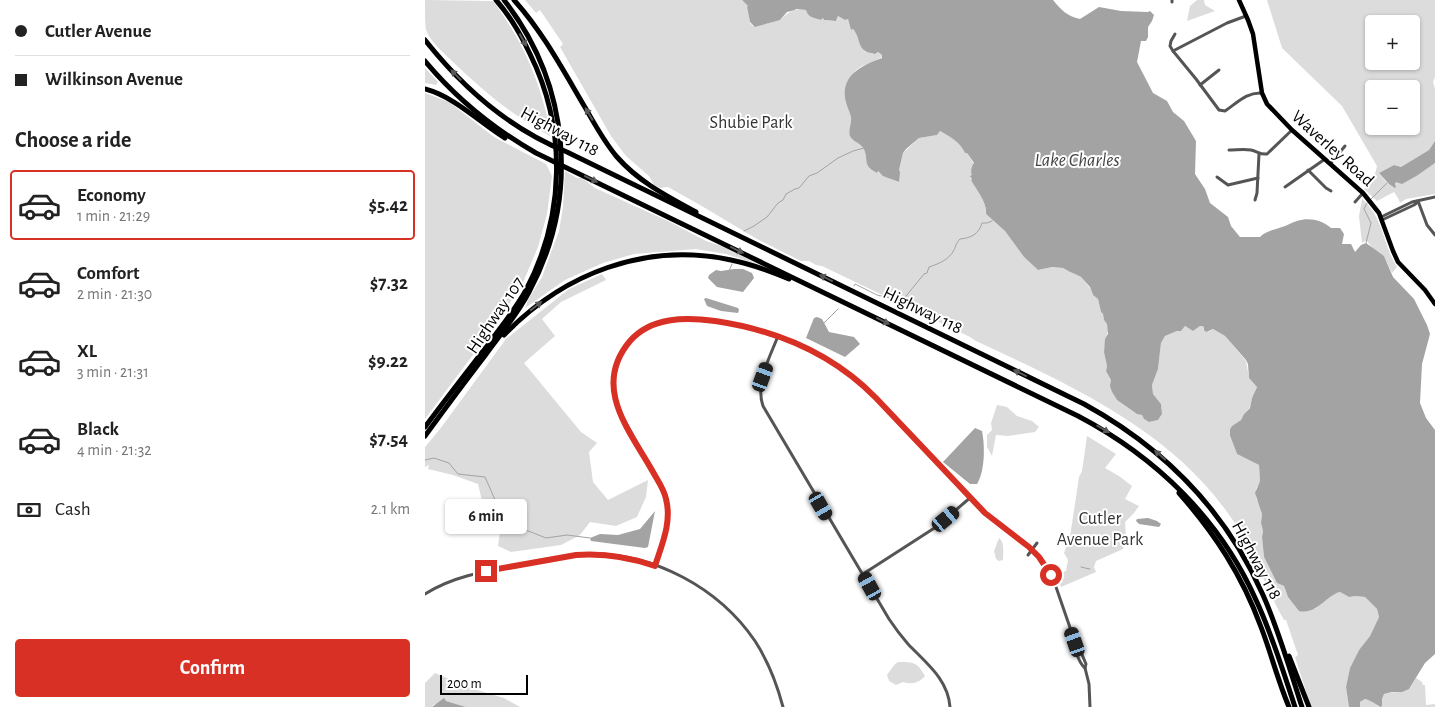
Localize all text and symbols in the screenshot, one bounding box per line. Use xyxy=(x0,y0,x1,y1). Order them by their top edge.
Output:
map controls xyxy=(1365,15,1420,135)
button: + xyxy=(1365,15,1420,70)
text: Cutler Avenue xyxy=(45,22,151,41)
one-way arrow xyxy=(519,33,527,48)
text: Wilkinson Avenue xyxy=(45,70,183,89)
one-way arrow xyxy=(450,70,462,82)
button: − xyxy=(1365,80,1420,135)
street label: Highway 118 xyxy=(517,104,602,160)
one-way arrow xyxy=(584,107,593,120)
street label: Waverley Road xyxy=(1288,107,1377,190)
park label: Shubie Park xyxy=(710,114,793,132)
text: Choose a ride xyxy=(15,129,131,151)
water label: Lake Charles xyxy=(1034,151,1120,170)
one-way arrow xyxy=(584,175,598,183)
icon: car xyxy=(17,183,62,228)
text: Economy xyxy=(77,186,146,205)
text: $5.42 xyxy=(368,196,408,215)
text: 1 min · 21:29 xyxy=(77,208,150,224)
one-way arrow xyxy=(730,246,744,254)
icon: car xyxy=(17,261,62,306)
text: Comfort xyxy=(77,264,139,283)
text: $7.32 xyxy=(370,274,408,293)
street label: Highway 107 xyxy=(464,274,528,357)
one-way arrow xyxy=(819,274,833,282)
street label: Highway 118 xyxy=(880,284,965,338)
text: 2 min · 21:30 xyxy=(77,286,152,302)
one-way arrow xyxy=(529,300,542,311)
one-way arrow xyxy=(876,318,890,326)
icon: car xyxy=(17,339,62,384)
text: XL xyxy=(77,342,97,361)
text: $9.22 xyxy=(368,352,408,371)
car xyxy=(750,360,775,394)
text: 3 min · 21:31 xyxy=(77,364,149,380)
one-way arrow xyxy=(1013,369,1027,377)
icon: car xyxy=(17,417,62,462)
text: Black xyxy=(77,420,119,439)
one-way arrow xyxy=(1096,425,1109,434)
text: $7.54 xyxy=(369,430,408,449)
text: 4 min · 21:32 xyxy=(77,442,152,458)
one-way arrow xyxy=(1154,449,1166,461)
car xyxy=(807,489,834,523)
icon: cash xyxy=(15,496,43,524)
callout: 6 min xyxy=(445,498,527,534)
text: Cash xyxy=(55,500,91,519)
text: 2.1 km xyxy=(371,501,410,517)
car xyxy=(929,504,962,534)
text: 6 min xyxy=(468,508,504,524)
park label: Cutler Avenue Park xyxy=(1057,510,1144,549)
street label: Highway 118 xyxy=(1228,518,1284,603)
route end xyxy=(475,560,497,582)
route start xyxy=(1040,564,1062,586)
car xyxy=(856,569,883,603)
car xyxy=(1063,625,1086,659)
button: Confirm xyxy=(15,639,410,697)
scale bar xyxy=(440,672,527,695)
text: 200 m xyxy=(447,677,482,691)

